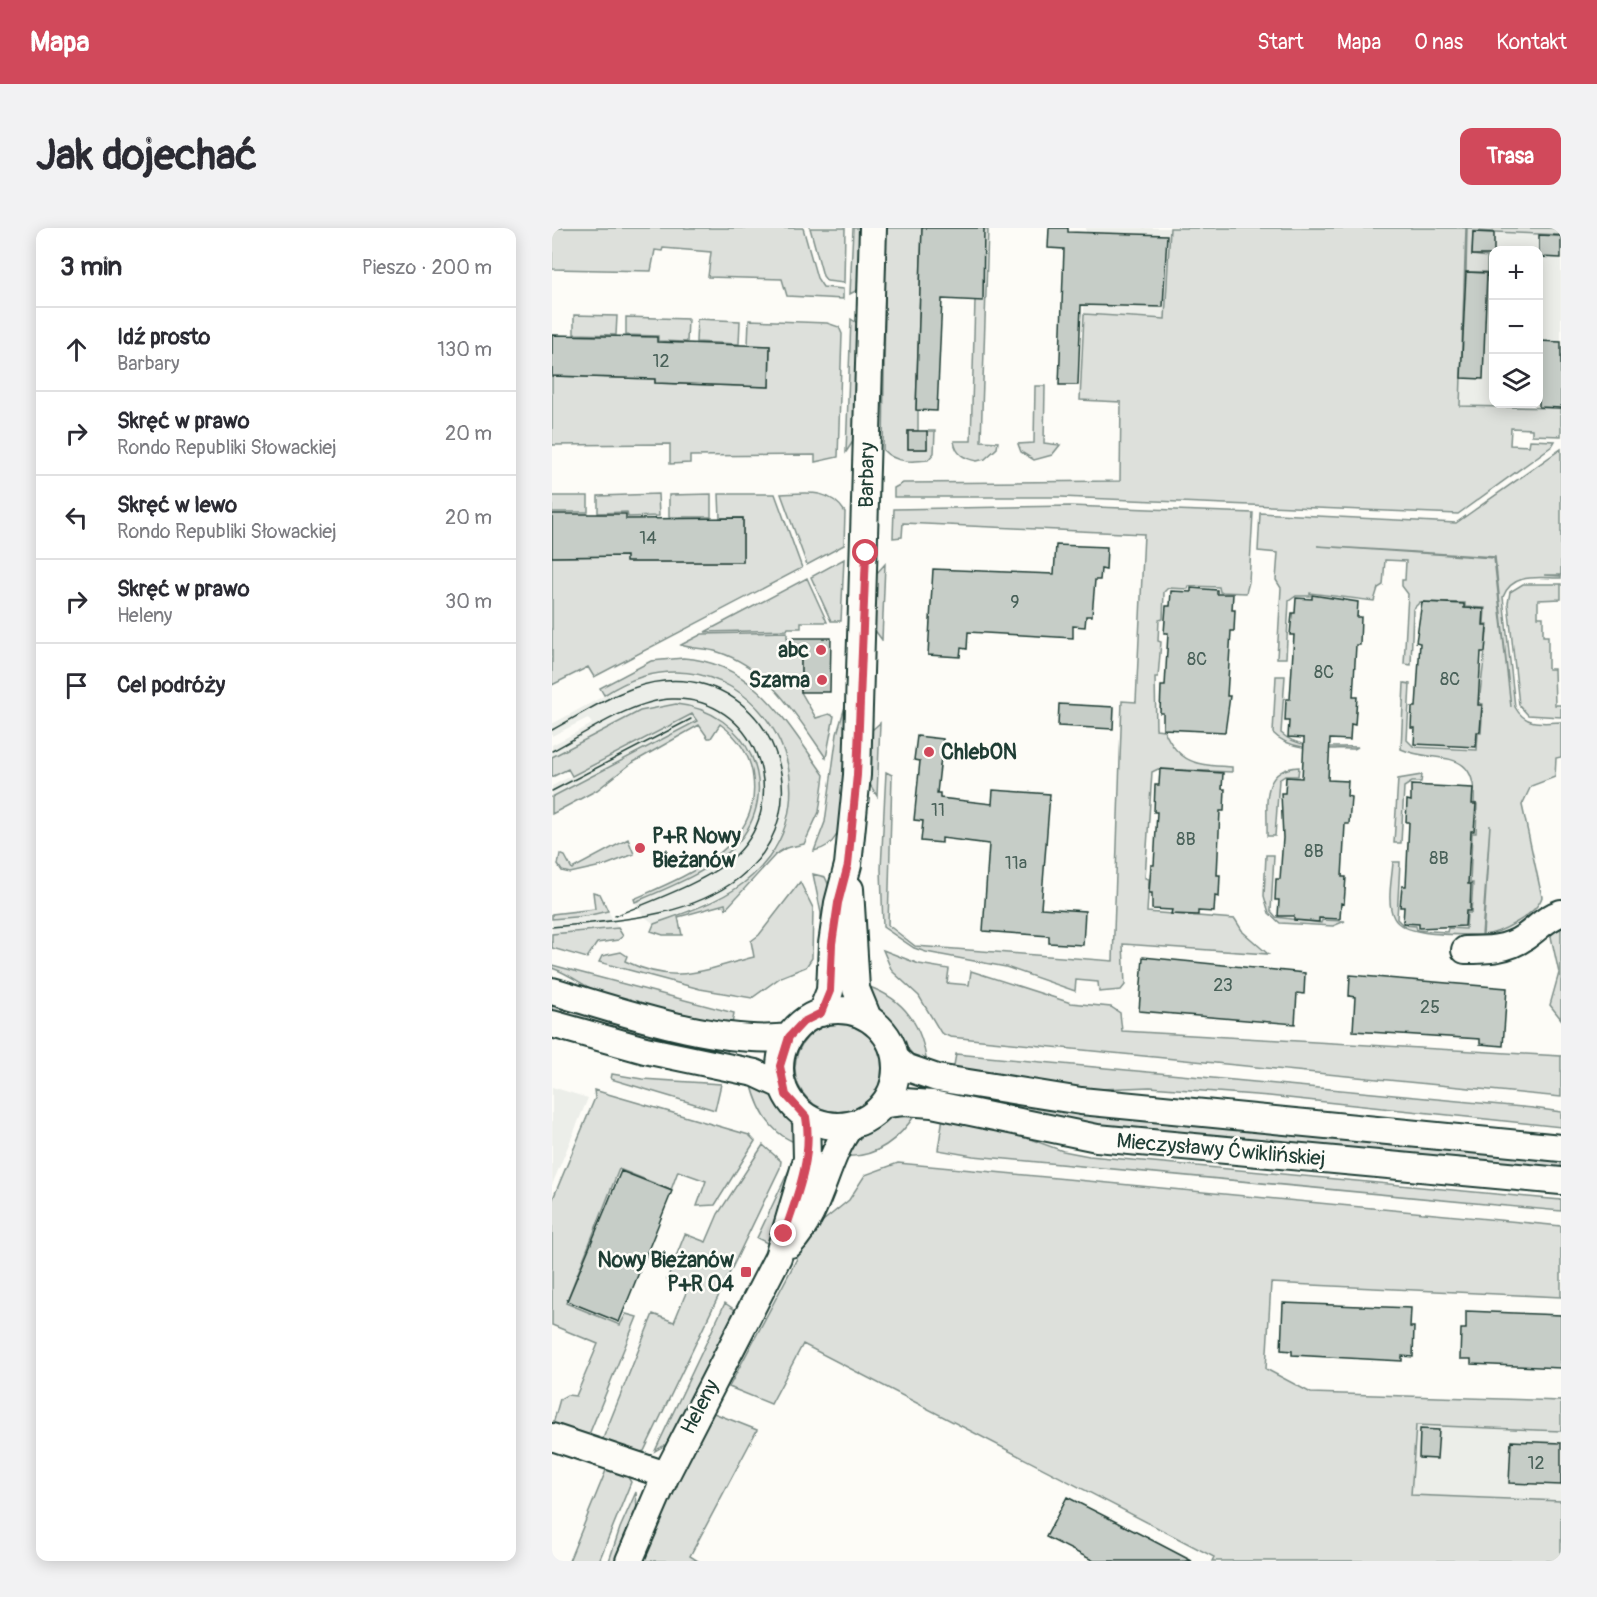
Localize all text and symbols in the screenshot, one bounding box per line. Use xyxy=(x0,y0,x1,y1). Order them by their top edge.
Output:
text: Mapa xyxy=(30,25,89,60)
text: Start xyxy=(1257,29,1304,56)
text: Mapa xyxy=(1337,29,1381,56)
text: O nas xyxy=(1414,29,1463,56)
text: Kontakt xyxy=(1496,29,1567,56)
button: Trasa xyxy=(1460,128,1561,185)
text: Jak dojechać xyxy=(36,130,257,182)
map controls xyxy=(1489,246,1543,408)
button: + xyxy=(1489,246,1543,300)
text: 3 min xyxy=(60,251,122,283)
text: Pieszo · 200 m xyxy=(362,255,492,280)
button: − xyxy=(1489,300,1543,354)
text: Idź prosto xyxy=(117,323,210,351)
icon: ahead xyxy=(60,333,93,366)
text: 130 m xyxy=(437,337,492,362)
house number: 12 xyxy=(652,350,670,373)
text: Barbary xyxy=(117,351,180,376)
button: layers xyxy=(1489,354,1543,408)
text: Skręć w prawo xyxy=(117,407,250,435)
icon: right xyxy=(60,417,93,450)
text: 20 m xyxy=(445,421,492,446)
text: Rondo Republiki Słowackiej xyxy=(117,435,337,460)
street label: Barbary xyxy=(853,442,881,508)
text: Skręć w lewo xyxy=(117,491,237,519)
icon: left xyxy=(60,501,93,534)
text: 20 m xyxy=(445,505,492,530)
text: Rondo Republiki Słowackiej xyxy=(117,519,337,544)
house number: 14 xyxy=(639,527,657,550)
route start xyxy=(852,539,878,565)
text: Skręć w prawo xyxy=(117,575,250,603)
icon: right xyxy=(60,585,93,618)
text: 30 m xyxy=(445,589,492,614)
house number: 9 xyxy=(1010,591,1020,614)
text: Heleny xyxy=(117,603,172,628)
place label: abc xyxy=(778,637,809,664)
marker: abc xyxy=(814,643,828,657)
house number: 8C xyxy=(1187,648,1207,671)
house number: 8C xyxy=(1314,661,1334,684)
place label: Szama xyxy=(749,667,810,694)
house number: 8C xyxy=(1440,668,1460,691)
icon: arrive xyxy=(60,669,93,702)
text: Cel podróży xyxy=(117,671,225,699)
marker: Szama xyxy=(815,673,829,687)
place label: ChlebON xyxy=(941,739,1017,766)
marker: ChlebON xyxy=(922,745,936,759)
house number: 11 xyxy=(931,799,945,822)
place label: P+R Nowy Bieżanów xyxy=(652,823,741,874)
house number: 8B xyxy=(1176,828,1196,851)
house number: 8B xyxy=(1304,840,1324,863)
marker: P+R Nowy Bieżanów xyxy=(633,841,647,855)
house number: 8B xyxy=(1429,847,1449,870)
house number: 11a xyxy=(1005,852,1027,875)
house number: 23 xyxy=(1213,974,1233,997)
house number: 25 xyxy=(1420,996,1440,1019)
street label: Mieczysławy Ćwiklińskiej xyxy=(1115,1126,1327,1173)
route end xyxy=(770,1220,796,1246)
place label: Nowy Bieżanów P+R 04 xyxy=(597,1247,735,1298)
marker: Nowy Bieżanów P+R 04 xyxy=(739,1265,753,1279)
street label: Heleny xyxy=(675,1375,725,1439)
house number: 12 xyxy=(1527,1452,1545,1475)

